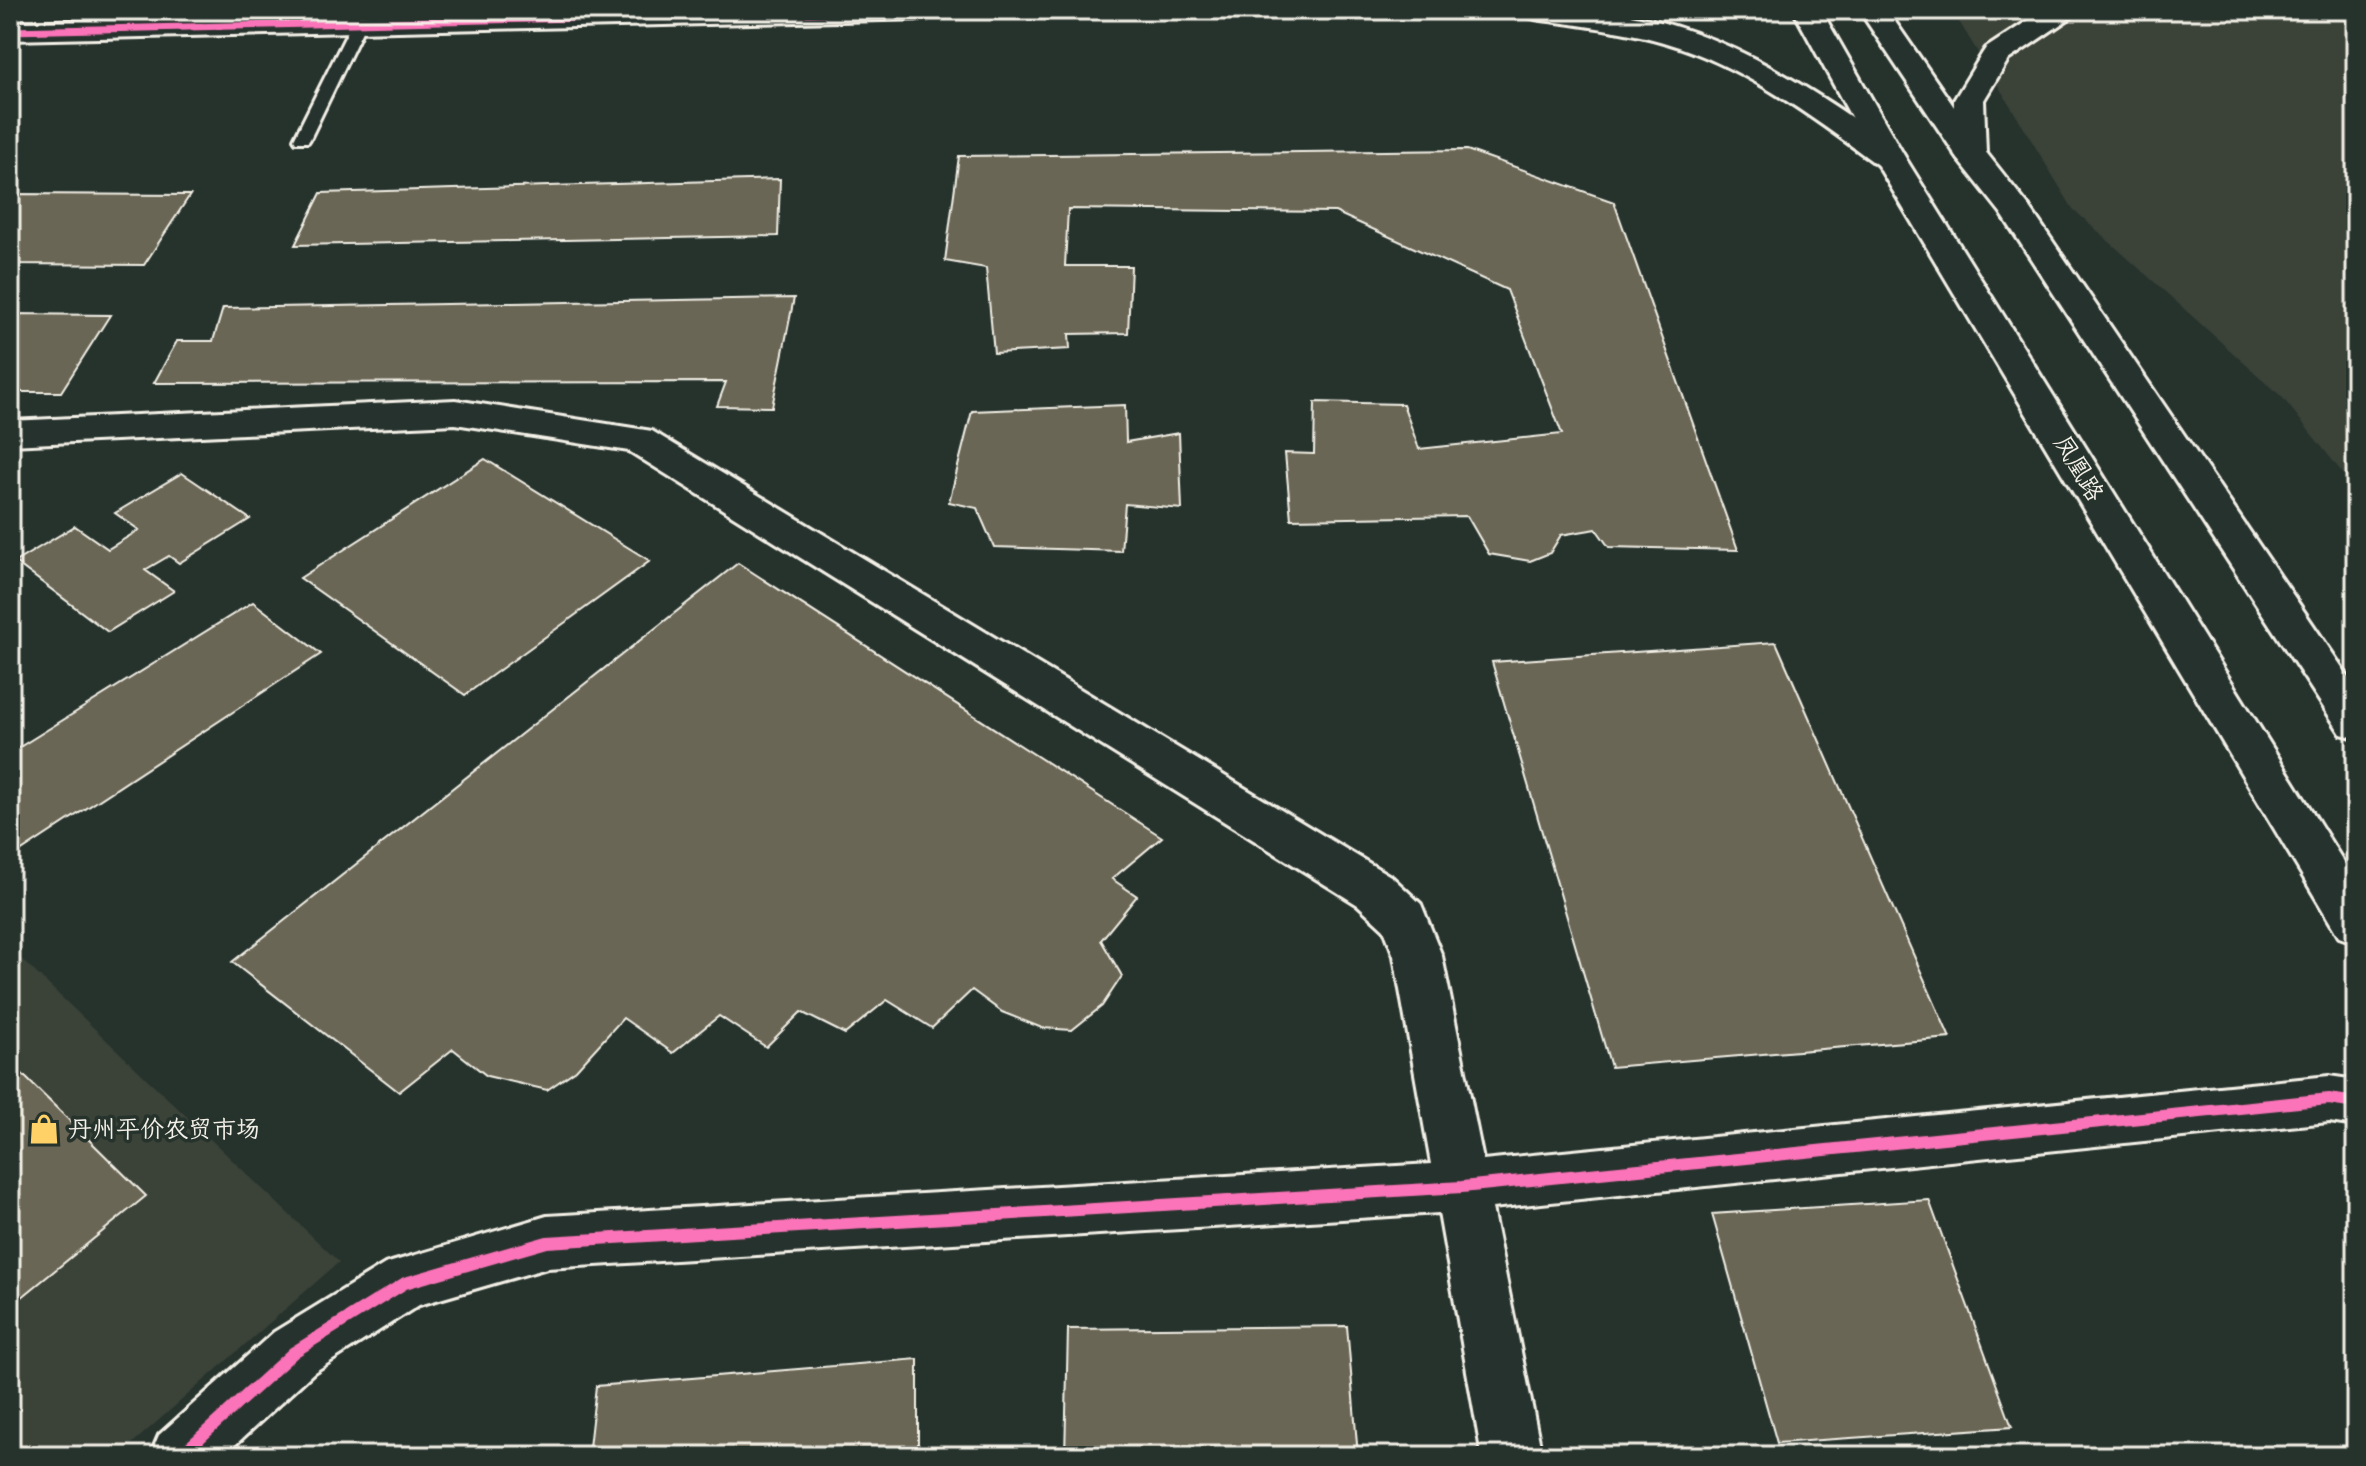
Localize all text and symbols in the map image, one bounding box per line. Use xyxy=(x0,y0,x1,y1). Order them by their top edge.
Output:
street label: 凤凰路 xyxy=(2042,426,2116,510)
place label: 丹州平价农贸市场 xyxy=(68,1108,260,1150)
shop icon: 丹州平价农贸市场 xyxy=(27,1112,61,1146)

